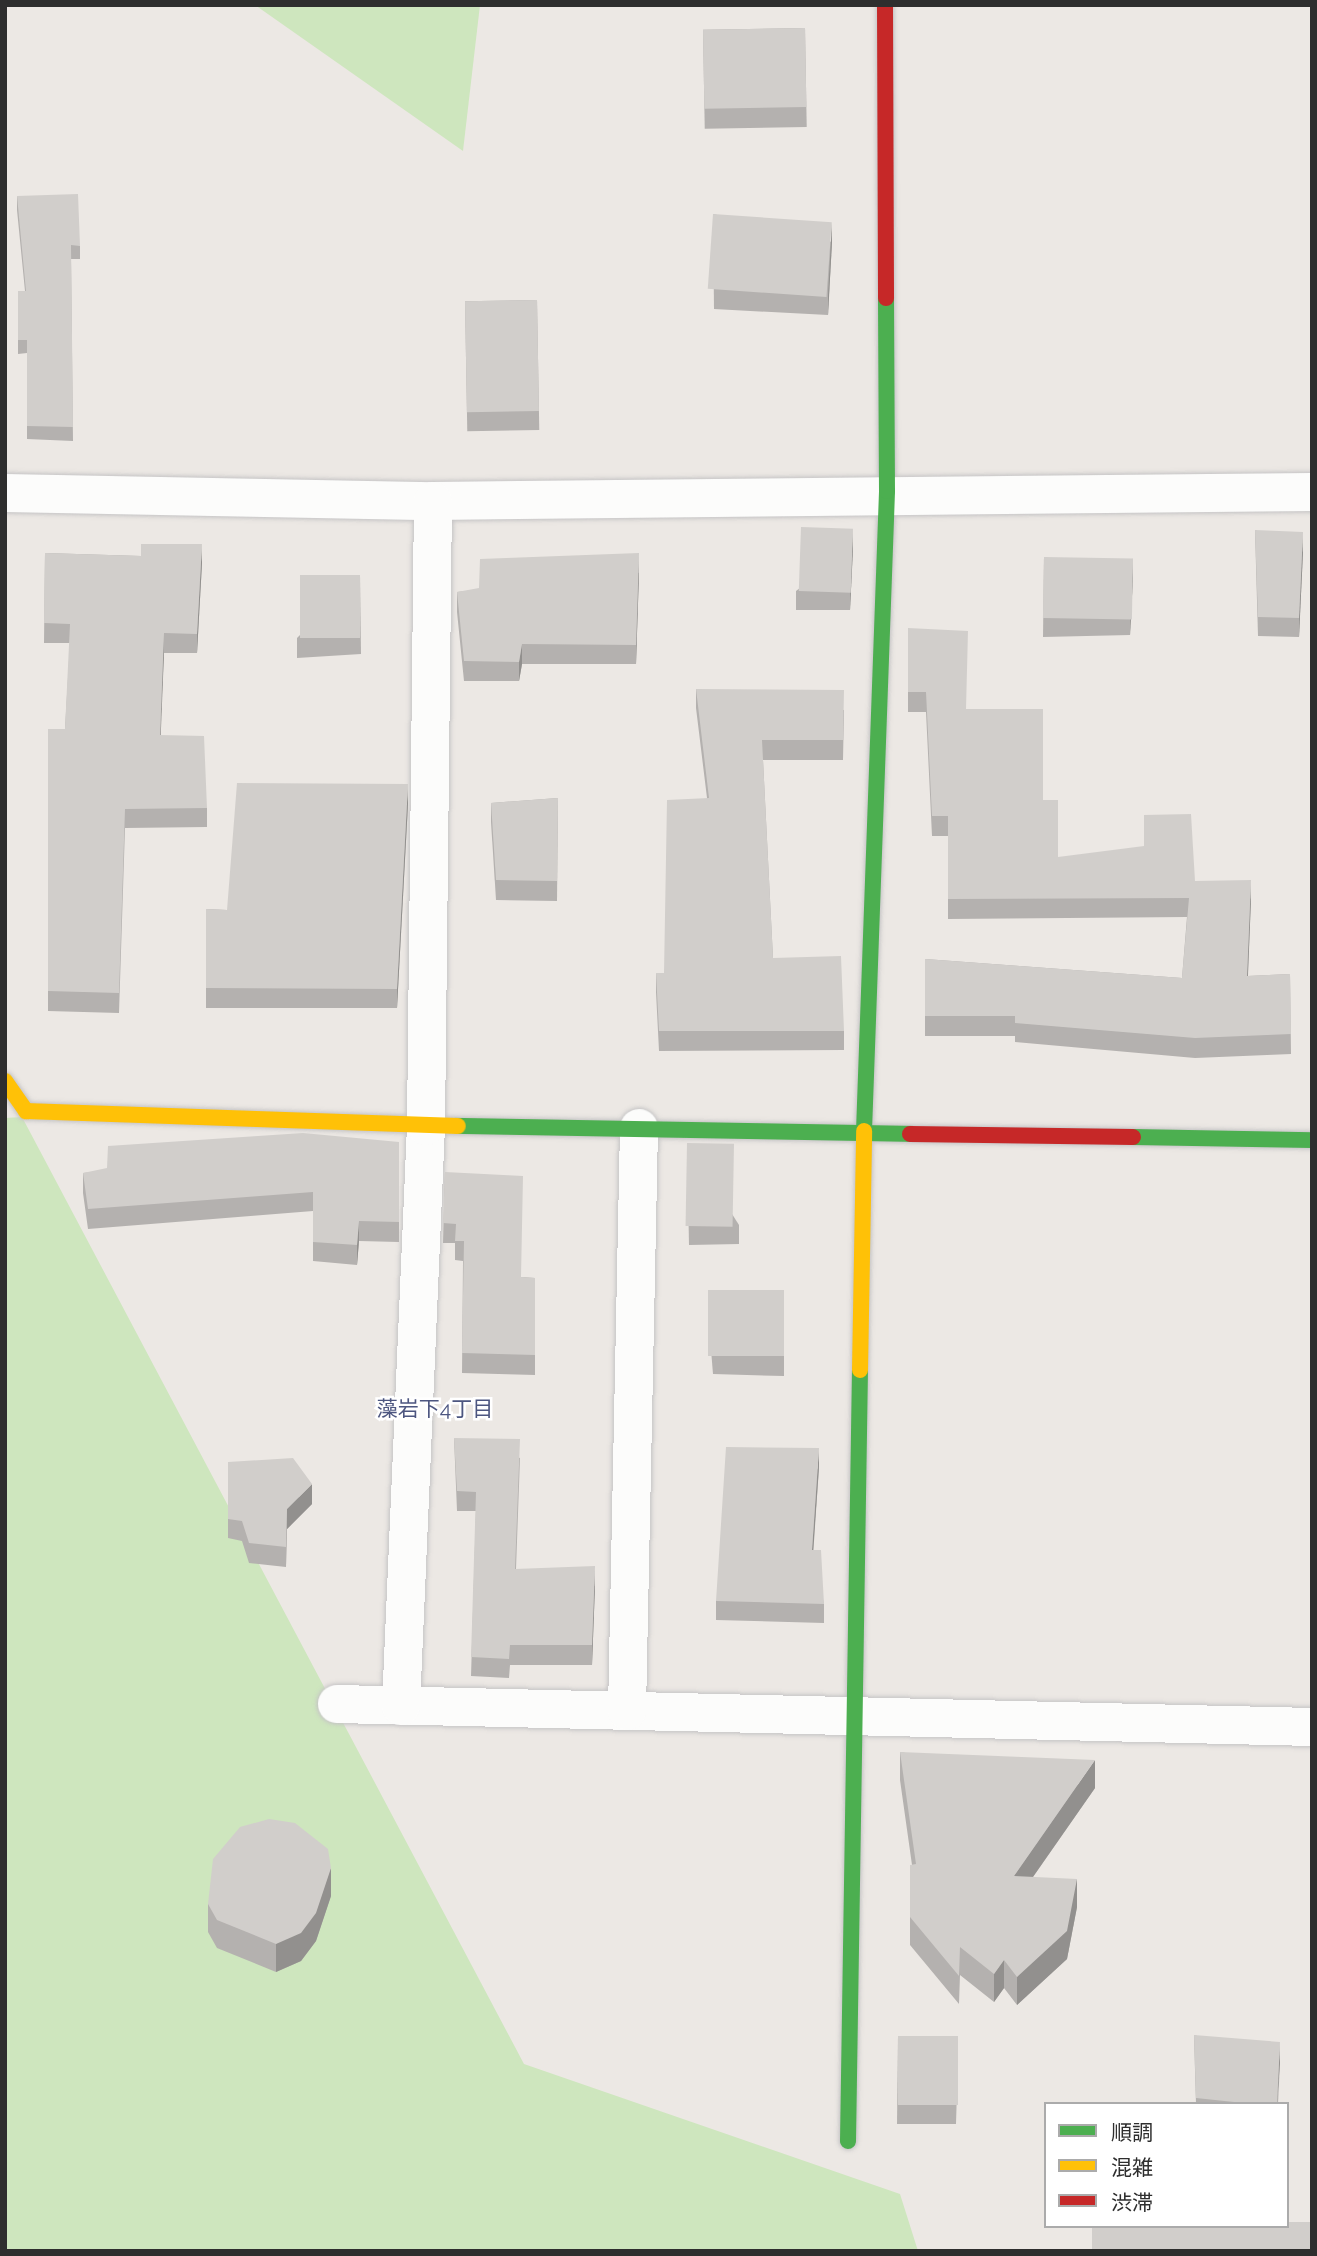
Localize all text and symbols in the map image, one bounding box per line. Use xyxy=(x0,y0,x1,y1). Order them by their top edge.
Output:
district label: 藻岩下4丁目 xyxy=(377,1396,493,1422)
legend xyxy=(1044,2102,1289,2228)
text: 順調 xyxy=(1111,2120,1153,2145)
text: 混雑 xyxy=(1111,2155,1153,2180)
text: 渋滞 xyxy=(1111,2190,1153,2215)

